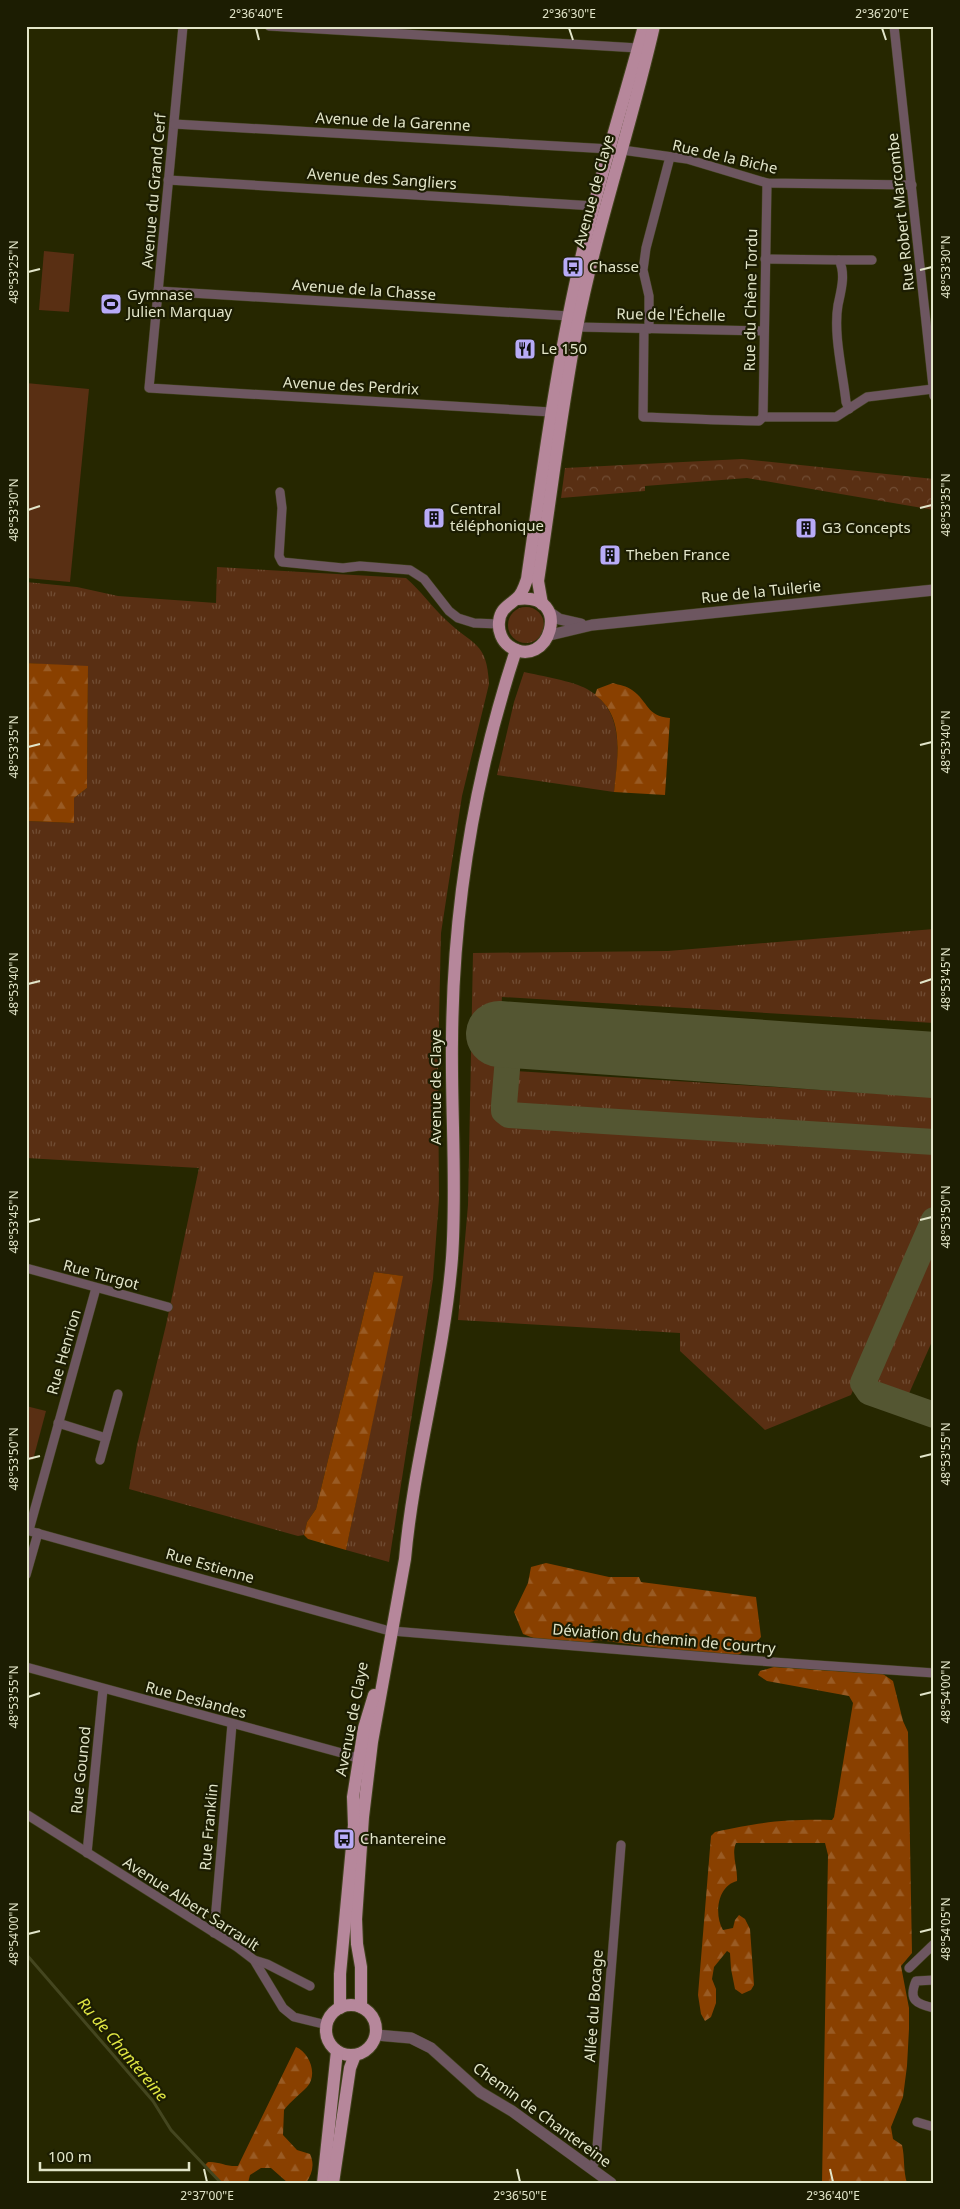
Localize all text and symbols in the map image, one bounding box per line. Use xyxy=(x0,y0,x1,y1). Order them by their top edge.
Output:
text: 2°36'40"E xyxy=(229,5,283,22)
text: 2°36'30"E xyxy=(542,5,596,22)
text: 2°36'20"E xyxy=(855,5,909,22)
street label: Avenue de la Garenne xyxy=(315,107,471,135)
street label: Avenue du Grand Cerf xyxy=(136,112,170,269)
street label: Avenue de Claye xyxy=(568,132,618,249)
street label: Rue Robert Marcombe xyxy=(882,132,918,292)
street label: Rue de la Biche xyxy=(671,134,780,178)
street label: Avenue des Sangliers xyxy=(307,163,458,193)
street label: Rue du Chêne Tordu xyxy=(739,228,761,372)
text: 48°53'30"N xyxy=(937,235,954,299)
text: 48°53'25"N xyxy=(5,240,22,304)
bus stop icon: Chasse xyxy=(561,255,585,279)
place label: Chasse xyxy=(589,256,639,276)
street label: Avenue de la Chasse xyxy=(291,274,437,304)
place label: Gymnase Julien Marquay xyxy=(125,284,233,321)
sports icon: Gymnase Julien Marquay xyxy=(99,292,123,316)
street label: Rue de l'Échelle xyxy=(616,303,726,325)
restaurant icon: Le 150 xyxy=(513,337,537,361)
place label: Le 150 xyxy=(541,338,587,358)
street label: Avenue des Perdrix xyxy=(283,371,420,399)
text: 48°53'35"N xyxy=(937,473,954,537)
text: 48°53'30"N xyxy=(5,478,22,542)
place label: Central téléphonique xyxy=(450,498,544,535)
building icon: Central téléphonique xyxy=(422,506,446,530)
building icon: G3 Concepts xyxy=(794,516,818,540)
place label: G3 Concepts xyxy=(822,517,911,537)
building icon: Theben France xyxy=(598,543,622,567)
place label: Theben France xyxy=(626,544,730,564)
street label: Rue de la Tuilerie xyxy=(700,575,822,607)
text: 48°53'40"N xyxy=(937,710,954,774)
text: 48°53'35"N xyxy=(5,715,22,779)
text: 48°53'45"N xyxy=(937,947,954,1011)
text: 48°53'40"N xyxy=(5,952,22,1016)
street label: Avenue de Claye xyxy=(425,1029,445,1145)
text: 48°53'50"N xyxy=(937,1185,954,1249)
text: 48°53'45"N xyxy=(5,1190,22,1254)
street label: Rue Turgot xyxy=(61,1254,142,1294)
street label: Rue Henrion xyxy=(41,1307,85,1397)
text: 48°53'55"N xyxy=(937,1422,954,1486)
text: 48°53'50"N xyxy=(5,1427,22,1491)
street label: Rue Estienne xyxy=(164,1543,257,1587)
street label: Déviation du chemin de Courtry xyxy=(552,1618,777,1658)
street label: Avenue de Claye xyxy=(330,1660,372,1778)
text: 48°54'00"N xyxy=(937,1660,954,1724)
text: 48°53'55"N xyxy=(5,1665,22,1729)
street label: Rue Deslandes xyxy=(143,1676,249,1722)
street label: Rue Gounod xyxy=(65,1725,95,1815)
street label: Rue Franklin xyxy=(194,1783,222,1871)
bus stop icon: Chantereine xyxy=(332,1827,356,1851)
place label: Chantereine xyxy=(360,1828,446,1848)
street label: Avenue Albert Sarrault xyxy=(119,1851,264,1955)
text: 48°54'05"N xyxy=(937,1897,954,1961)
text: 48°54'00"N xyxy=(5,1902,22,1966)
street label: Allée du Bocage xyxy=(579,1949,607,2063)
water label: Ru de Chantereine xyxy=(73,1992,173,2106)
street label: Chemin de Chantereine xyxy=(470,2057,616,2171)
scale bar xyxy=(40,2139,189,2171)
text: 100 m xyxy=(48,2146,92,2166)
text: 2°37'00"E xyxy=(180,2187,234,2204)
text: 2°36'50"E xyxy=(493,2187,547,2204)
text: 2°36'40"E xyxy=(806,2187,860,2204)

